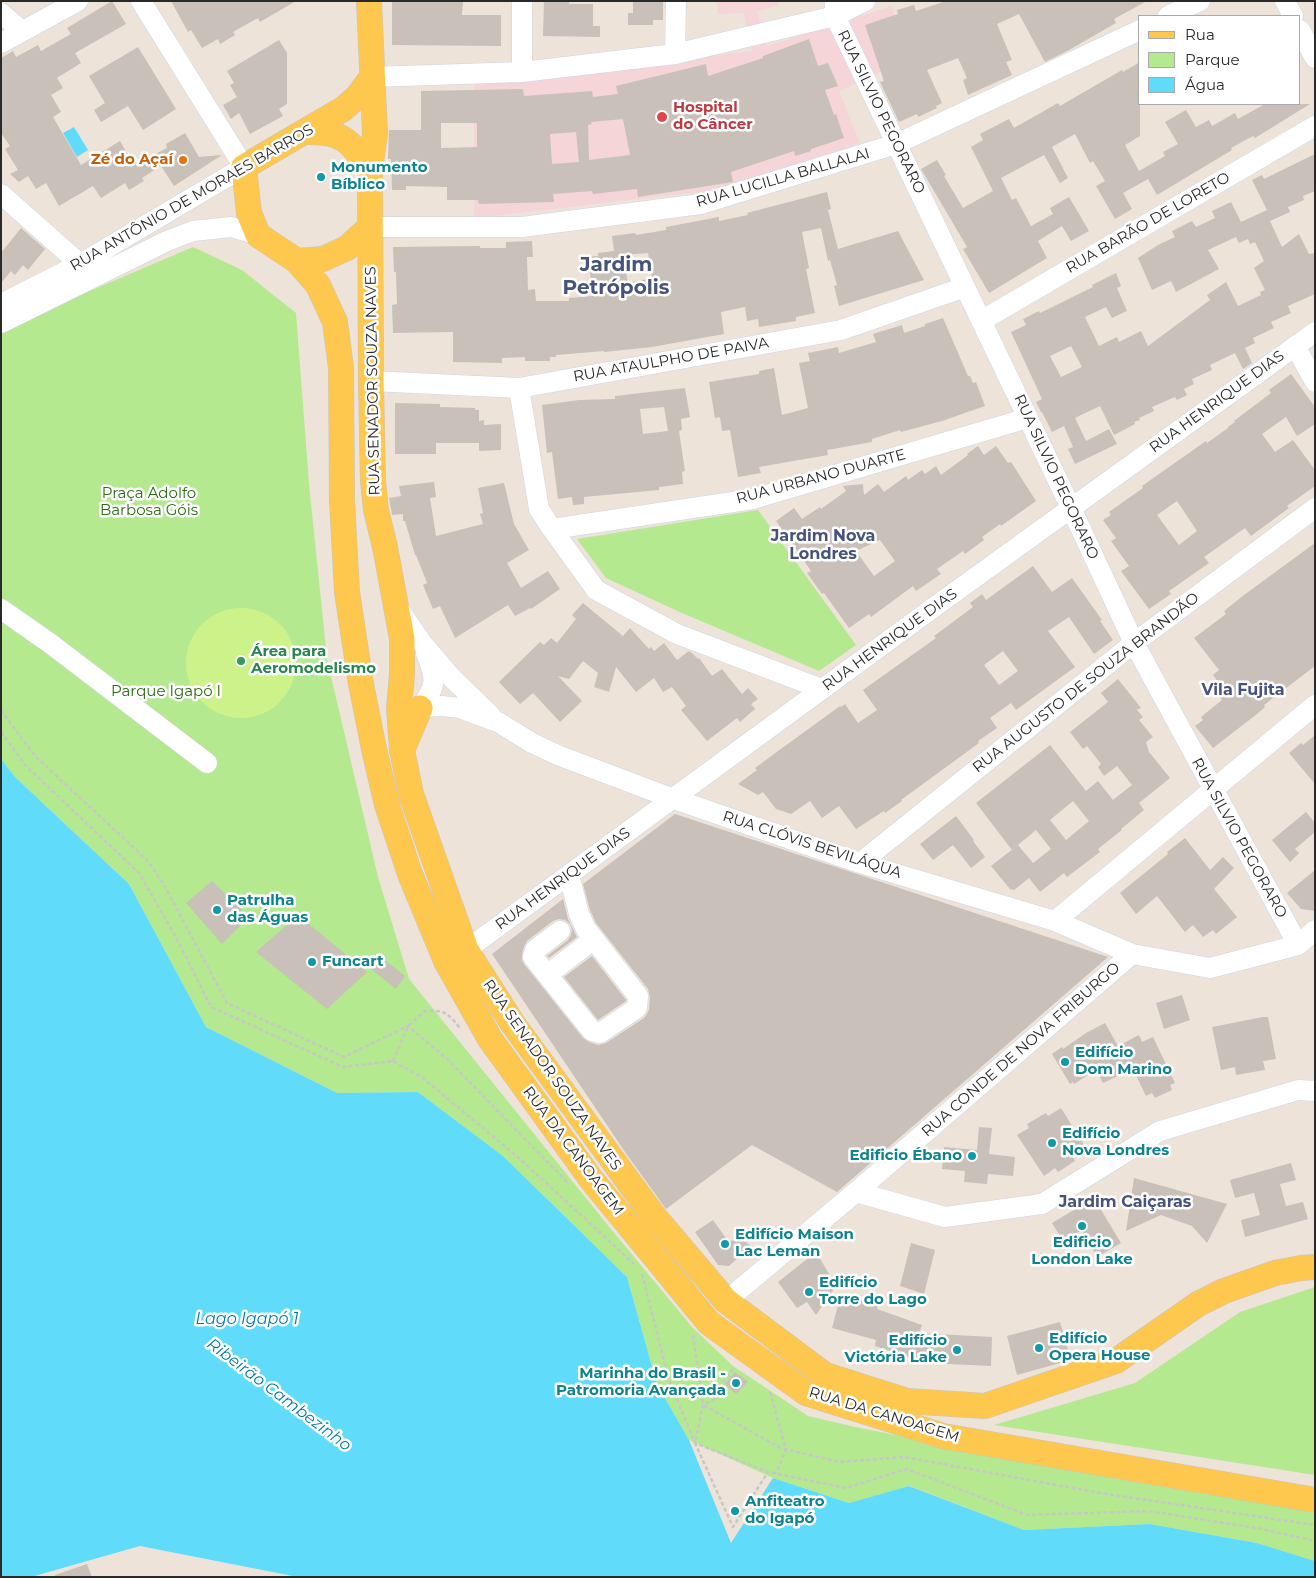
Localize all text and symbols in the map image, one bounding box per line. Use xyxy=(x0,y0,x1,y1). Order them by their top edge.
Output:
legend xyxy=(1138,15,1301,105)
text: Rua xyxy=(1185,25,1215,44)
street label: RUA SILVIO PEGORARO xyxy=(833,27,929,197)
text: Parque xyxy=(1185,50,1240,69)
text: Água xyxy=(1185,75,1225,94)
place label: Hospital do Câncer xyxy=(673,99,753,134)
marker: Hospital do Câncer xyxy=(655,110,669,124)
street label: RUA ANTÔNIO DE MORAES BARROS xyxy=(67,121,317,275)
street label: RUA LUCILLA BALLALAI xyxy=(694,145,872,211)
place label: Zé do Açaí xyxy=(91,151,173,169)
marker: Zé do Açaí xyxy=(177,154,189,166)
place label: Monumento Bíblico xyxy=(331,159,428,194)
street label: RUA BARÃO DE LORETO xyxy=(1063,169,1233,277)
marker: Monumento Bíblico xyxy=(315,171,327,183)
district label: Jardim Petrópolis xyxy=(563,253,669,300)
street label: RUA SENADOR SOUZA NAVES xyxy=(362,266,384,496)
street label: RUA ATAULPHO DE PAIVA xyxy=(572,334,770,386)
street label: RUA HENRIQUE DIAS xyxy=(1146,347,1288,457)
street label: RUA SILVIO PEGORARO xyxy=(1010,392,1102,562)
street label: RUA URBANO DUARTE xyxy=(734,446,908,508)
park label: Praça Adolfo Barbosa Góis xyxy=(100,485,198,520)
district label: Jardim Nova Londres xyxy=(771,526,875,564)
street label: RUA HENRIQUE DIAS xyxy=(819,585,961,695)
street label: RUA AUGUSTO DE SOUZA BRANDÃO xyxy=(969,589,1203,777)
place label: Área para Aeromodelismo xyxy=(251,643,376,678)
marker: Área para Aeromodelismo xyxy=(235,655,247,667)
district label: Vila Fujita xyxy=(1201,680,1285,700)
park label: Parque Igapó I xyxy=(111,683,221,701)
street label: RUA SILVIO PEGORARO xyxy=(1187,755,1291,921)
street label: RUA CLÓVIS BEVILÁQUA xyxy=(720,808,904,882)
street label: RUA HENRIQUE DIAS xyxy=(492,824,634,934)
place label: Patrulha das Águas xyxy=(227,892,308,927)
marker: Patrulha das Águas xyxy=(211,904,223,916)
place label: Funcart xyxy=(322,953,383,971)
marker: Funcart xyxy=(306,956,318,968)
street label: RUA CONDE DE NOVA FRIBURGO xyxy=(918,959,1124,1141)
street label: RUA SENADOR SOUZA NAVES xyxy=(479,976,625,1174)
place label: Edifício Dom Marino xyxy=(1075,1044,1172,1079)
marker: Edifício Dom Marino xyxy=(1059,1056,1071,1068)
street label: RUA DA CANOAGEM xyxy=(519,1083,627,1219)
place label: Edifício Nova Londres xyxy=(1062,1125,1169,1160)
marker: Edifício Nova Londres xyxy=(1046,1137,1058,1149)
place label: Edificio Ébano xyxy=(850,1147,962,1165)
marker: Edificio Ébano xyxy=(966,1150,978,1162)
district label: Jardim Caiçaras xyxy=(1059,1192,1191,1212)
marker: Edificio London Lake xyxy=(1076,1220,1088,1232)
place label: Edifício Maison Lac Leman xyxy=(735,1226,854,1261)
place label: Edificio London Lake xyxy=(1031,1234,1133,1269)
marker: Edifício Maison Lac Leman xyxy=(719,1238,731,1250)
place label: Edifício Torre do Lago xyxy=(819,1274,927,1309)
marker: Edifício Torre do Lago xyxy=(803,1286,815,1298)
water label: Lago Igapó 1 xyxy=(196,1309,298,1329)
place label: Edifício Opera House xyxy=(1049,1330,1151,1365)
place label: Edifício Victória Lake xyxy=(845,1332,947,1367)
water label: Ribeirão Cambezinho xyxy=(203,1335,355,1455)
marker: Edifício Opera House xyxy=(1033,1342,1045,1354)
marker: Edifício Victória Lake xyxy=(951,1344,963,1356)
place label: Marinha do Brasil - Patromoria Avançada xyxy=(556,1365,726,1400)
marker: Marinha do Brasil - Patromoria Avançada xyxy=(730,1377,742,1389)
street label: RUA DA CANOAGEM xyxy=(807,1384,961,1446)
place label: Anfiteatro do Igapó xyxy=(745,1493,825,1528)
marker: Anfiteatro do Igapó xyxy=(729,1505,741,1517)

